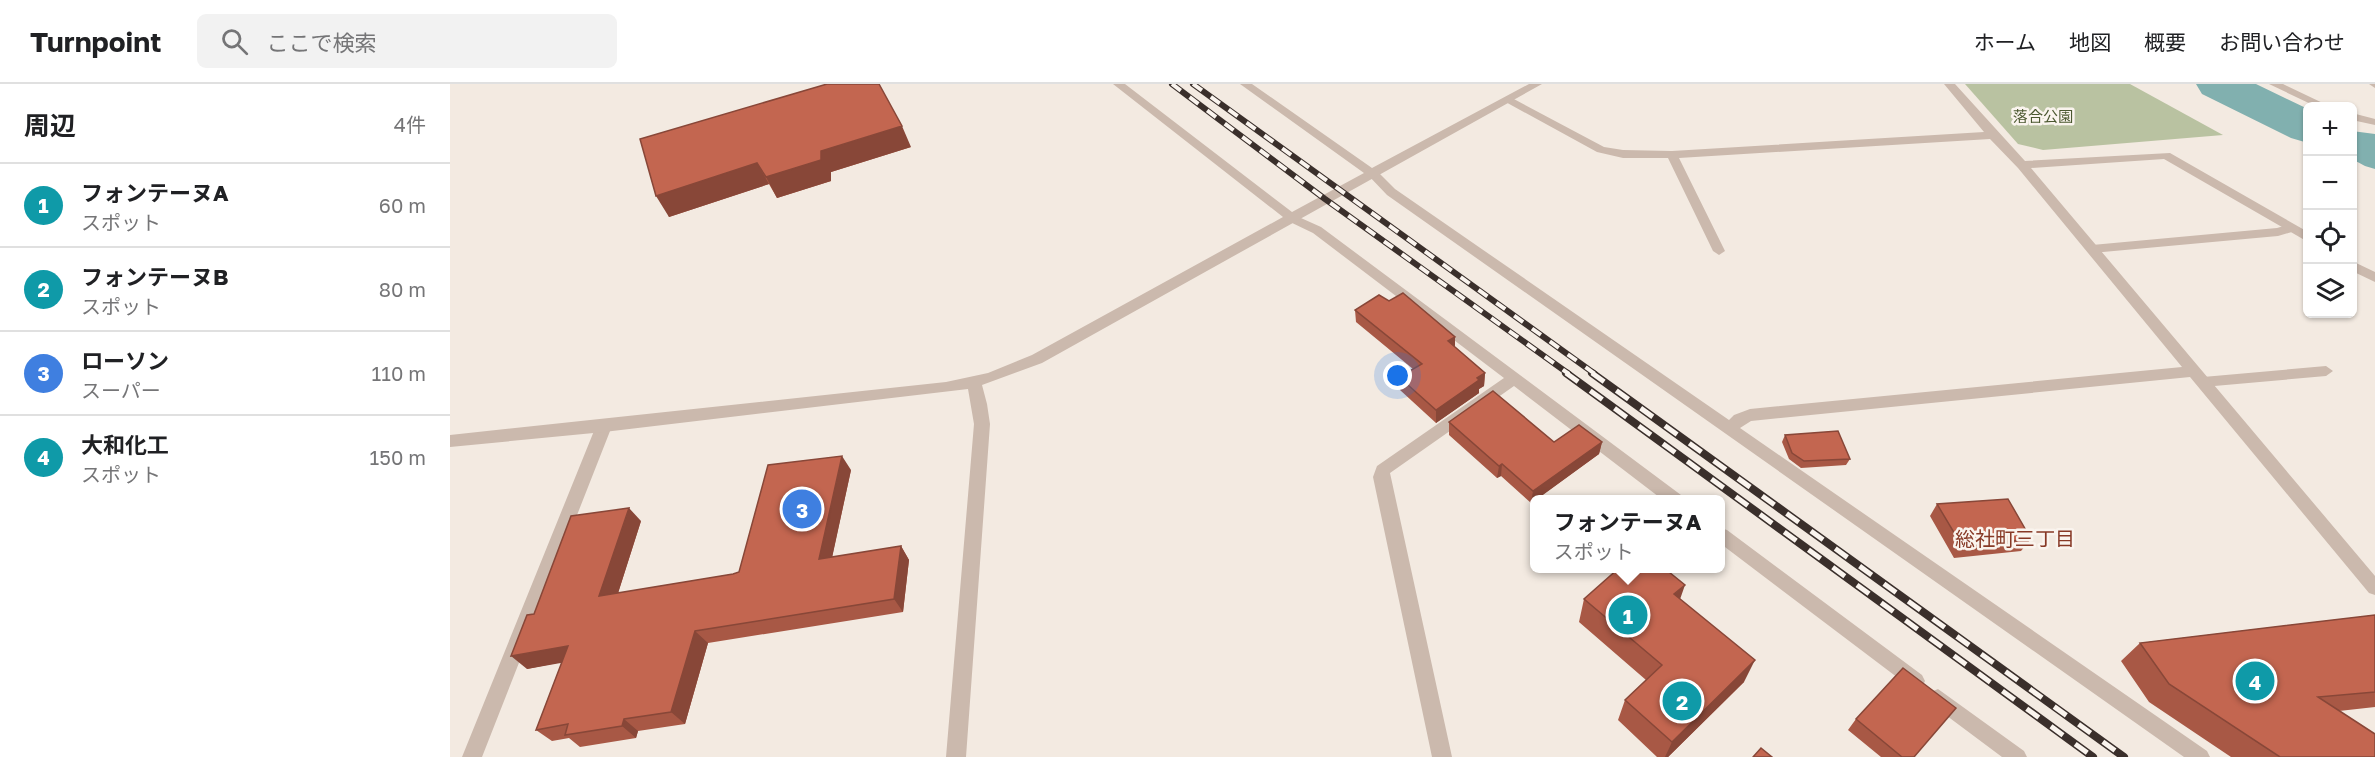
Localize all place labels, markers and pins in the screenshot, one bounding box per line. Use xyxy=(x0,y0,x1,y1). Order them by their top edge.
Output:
pin: 3 xyxy=(782,486,822,532)
pin: 1 xyxy=(1608,592,1648,638)
pin: 4 xyxy=(2236,658,2274,704)
pin: 2 xyxy=(1662,678,1702,724)

